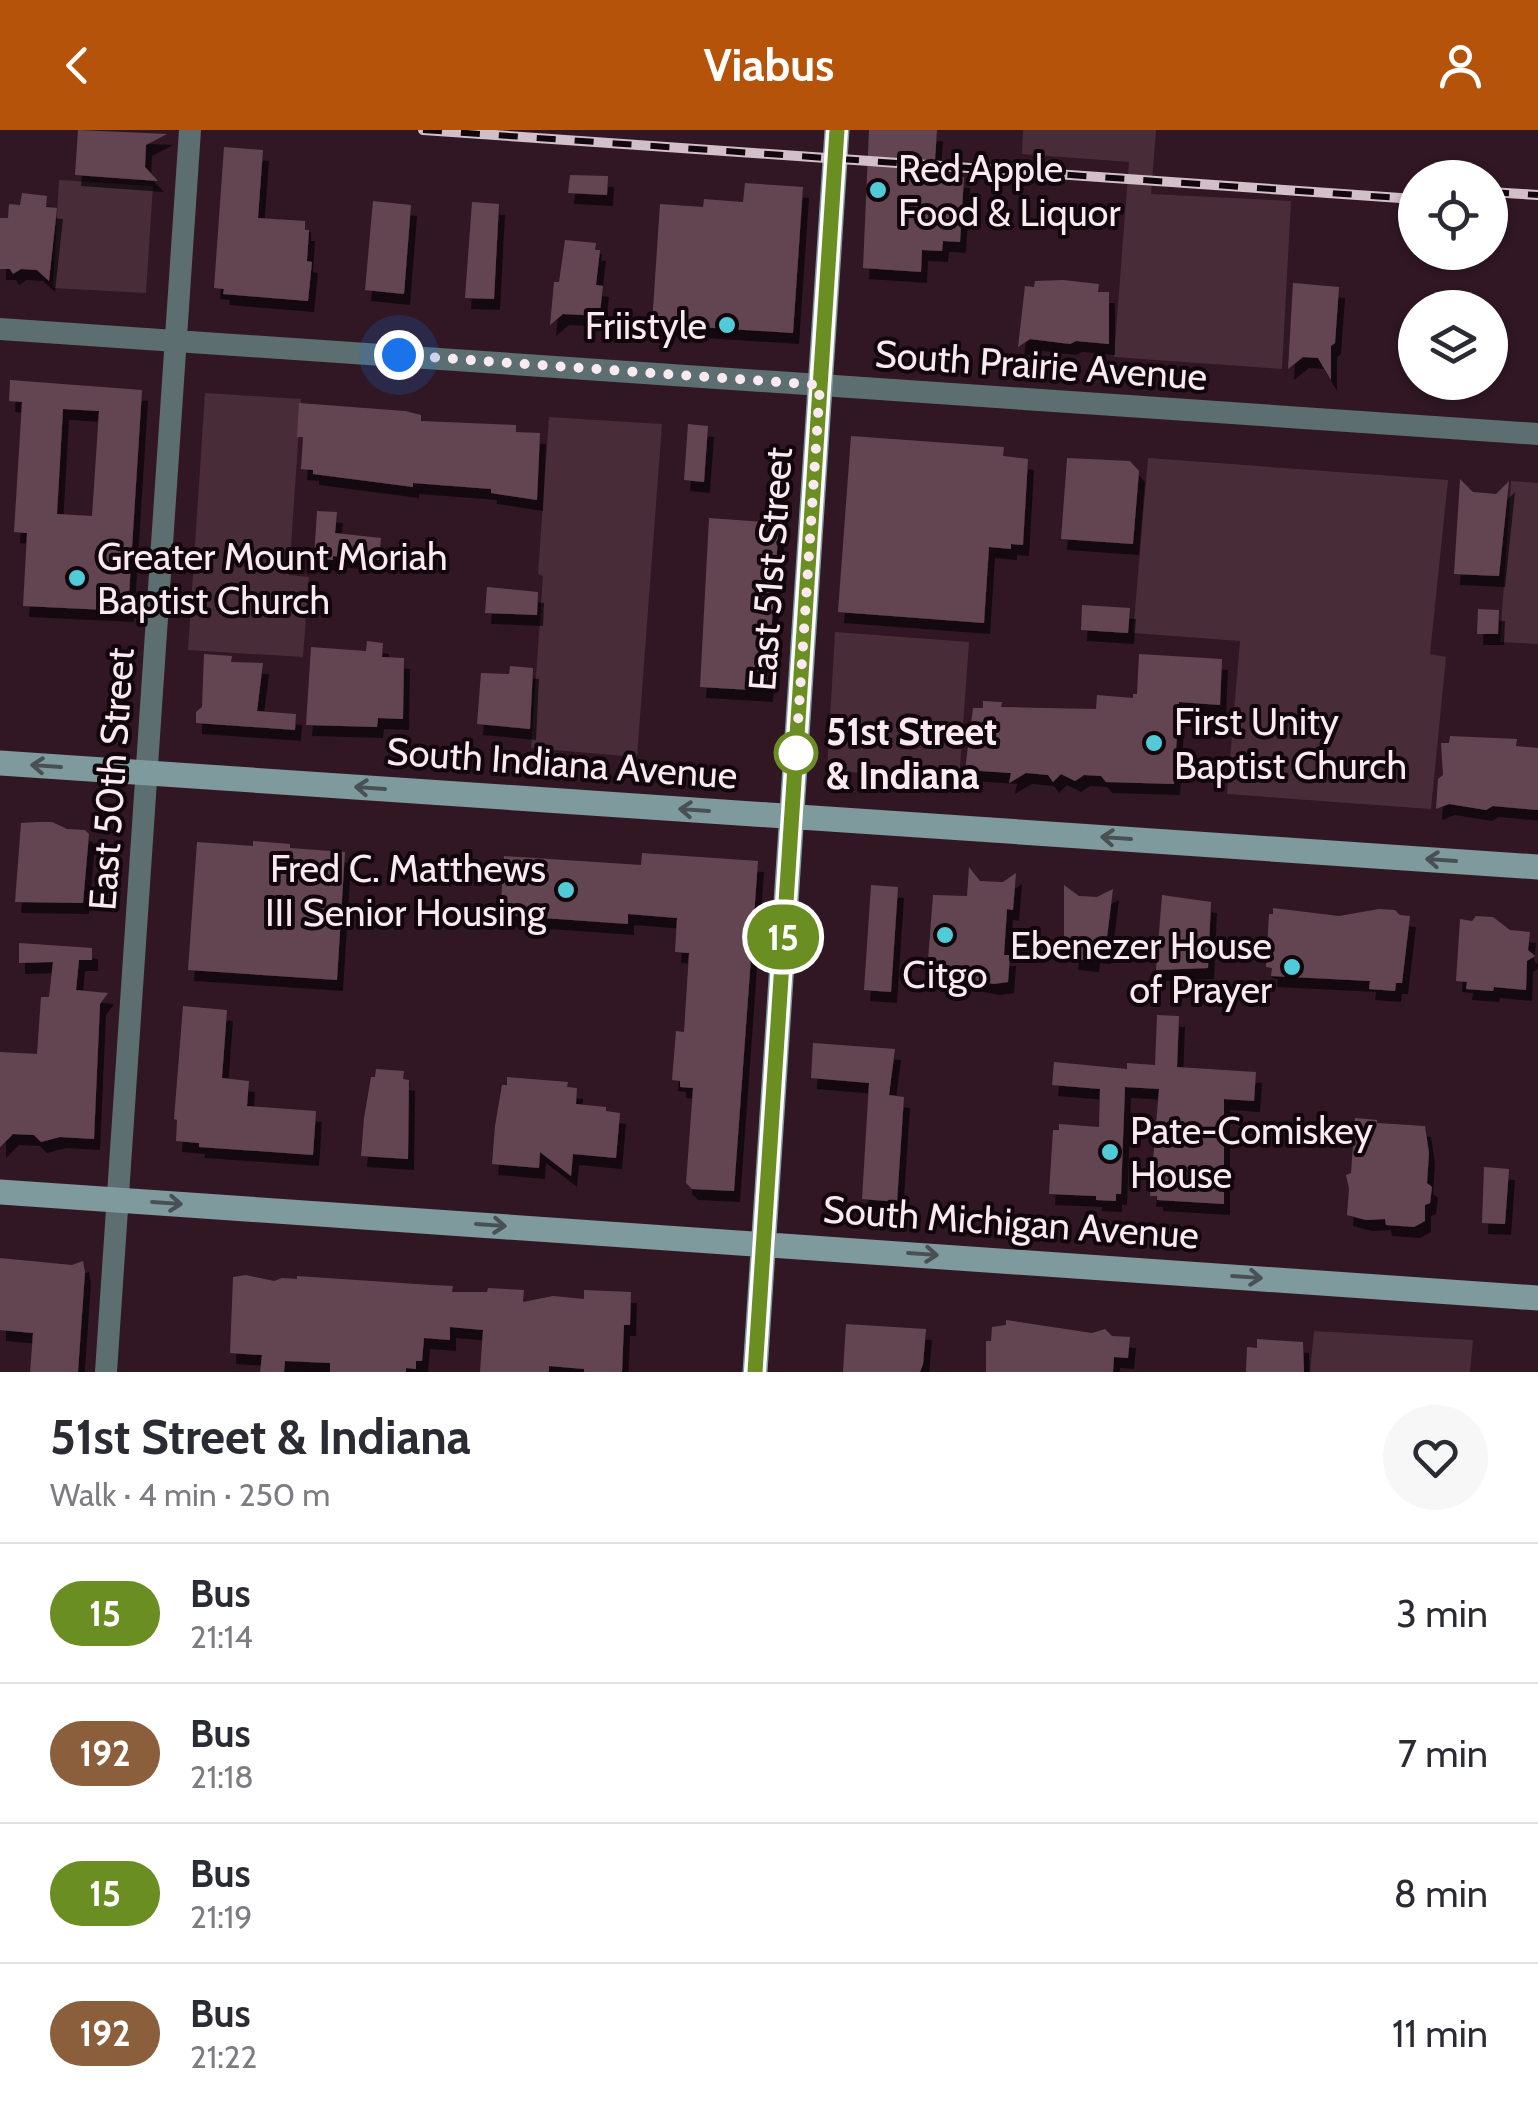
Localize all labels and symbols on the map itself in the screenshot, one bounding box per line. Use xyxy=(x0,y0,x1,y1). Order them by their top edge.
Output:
place label: Red Apple Food & Liquor xyxy=(898,145,1121,236)
marker: Red Apple Food & Liquor xyxy=(867,179,889,201)
place label: Friistyle xyxy=(585,302,707,349)
marker: Friistyle xyxy=(716,314,738,336)
your location xyxy=(374,330,424,380)
street label: South Prairie Avenue xyxy=(873,330,1209,400)
street label: East 51st Street xyxy=(738,445,802,692)
place label: Greater Mount Moriah Baptist Church xyxy=(97,533,448,624)
marker: Greater Mount Moriah Baptist Church xyxy=(66,567,88,589)
street label: East 50th Street xyxy=(78,646,144,912)
place label: First Unity Baptist Church xyxy=(1174,698,1407,789)
place label: 51st Street & Indiana xyxy=(826,708,997,799)
street label: South Indiana Avenue xyxy=(385,727,739,799)
marker: 51st Street & Indiana xyxy=(775,732,817,774)
marker: First Unity Baptist Church xyxy=(1143,732,1165,754)
one-way arrow xyxy=(30,756,62,775)
one-way arrow xyxy=(355,778,387,797)
one-way arrow xyxy=(679,800,711,819)
one-way arrow xyxy=(1101,828,1133,847)
place label: Fred C. Matthews III Senior Housing xyxy=(265,845,547,936)
one-way arrow xyxy=(1425,851,1457,870)
marker: Fred C. Matthews III Senior Housing xyxy=(555,879,577,901)
line badge: 15 xyxy=(738,904,828,970)
place label: Ebenezer House of Prayer xyxy=(1010,922,1272,1013)
marker: Citgo xyxy=(934,924,956,946)
place label: Citgo xyxy=(902,951,988,998)
marker: Ebenezer House of Prayer xyxy=(1281,956,1303,978)
place label: Pate-Comiskey House xyxy=(1130,1107,1373,1198)
marker: Pate-Comiskey House xyxy=(1099,1141,1121,1163)
street label: South Michigan Avenue xyxy=(821,1185,1201,1259)
one-way arrow xyxy=(151,1194,183,1213)
one-way arrow xyxy=(475,1215,507,1234)
one-way arrow xyxy=(907,1244,939,1263)
one-way arrow xyxy=(1231,1268,1263,1287)

